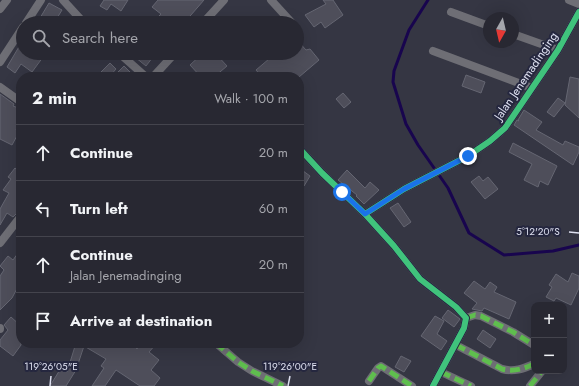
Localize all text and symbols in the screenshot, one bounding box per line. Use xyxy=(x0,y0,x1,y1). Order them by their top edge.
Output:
north arrow xyxy=(483,12,519,48)
search box xyxy=(16,16,304,60)
icon: search xyxy=(30,27,52,49)
text: Search here xyxy=(62,27,138,49)
street label: Jalan Jenemadinging xyxy=(489,28,562,125)
text: 2 min xyxy=(32,86,77,110)
text: Walk · 100 m xyxy=(214,89,288,108)
icon: ahead xyxy=(32,142,54,164)
text: Continue xyxy=(70,142,133,164)
text: 20 m xyxy=(259,143,288,162)
route end xyxy=(459,147,477,165)
route start xyxy=(333,183,351,201)
icon: left xyxy=(32,198,54,220)
text: Turn left xyxy=(70,198,128,220)
text: 60 m xyxy=(259,199,288,218)
text: 5°12'20"S xyxy=(516,224,560,239)
text: Continue xyxy=(70,244,133,266)
icon: ahead xyxy=(32,254,54,276)
text: 20 m xyxy=(259,255,288,274)
text: Jalan Jenemadinging xyxy=(70,266,182,285)
map controls xyxy=(531,302,567,374)
button: + xyxy=(531,302,567,338)
icon: arrive xyxy=(32,310,54,332)
text: Arrive at destination xyxy=(70,310,212,332)
button: − xyxy=(531,338,567,374)
text: 119°26'05"E xyxy=(24,359,78,374)
text: 119°26'00"E xyxy=(263,359,317,374)

